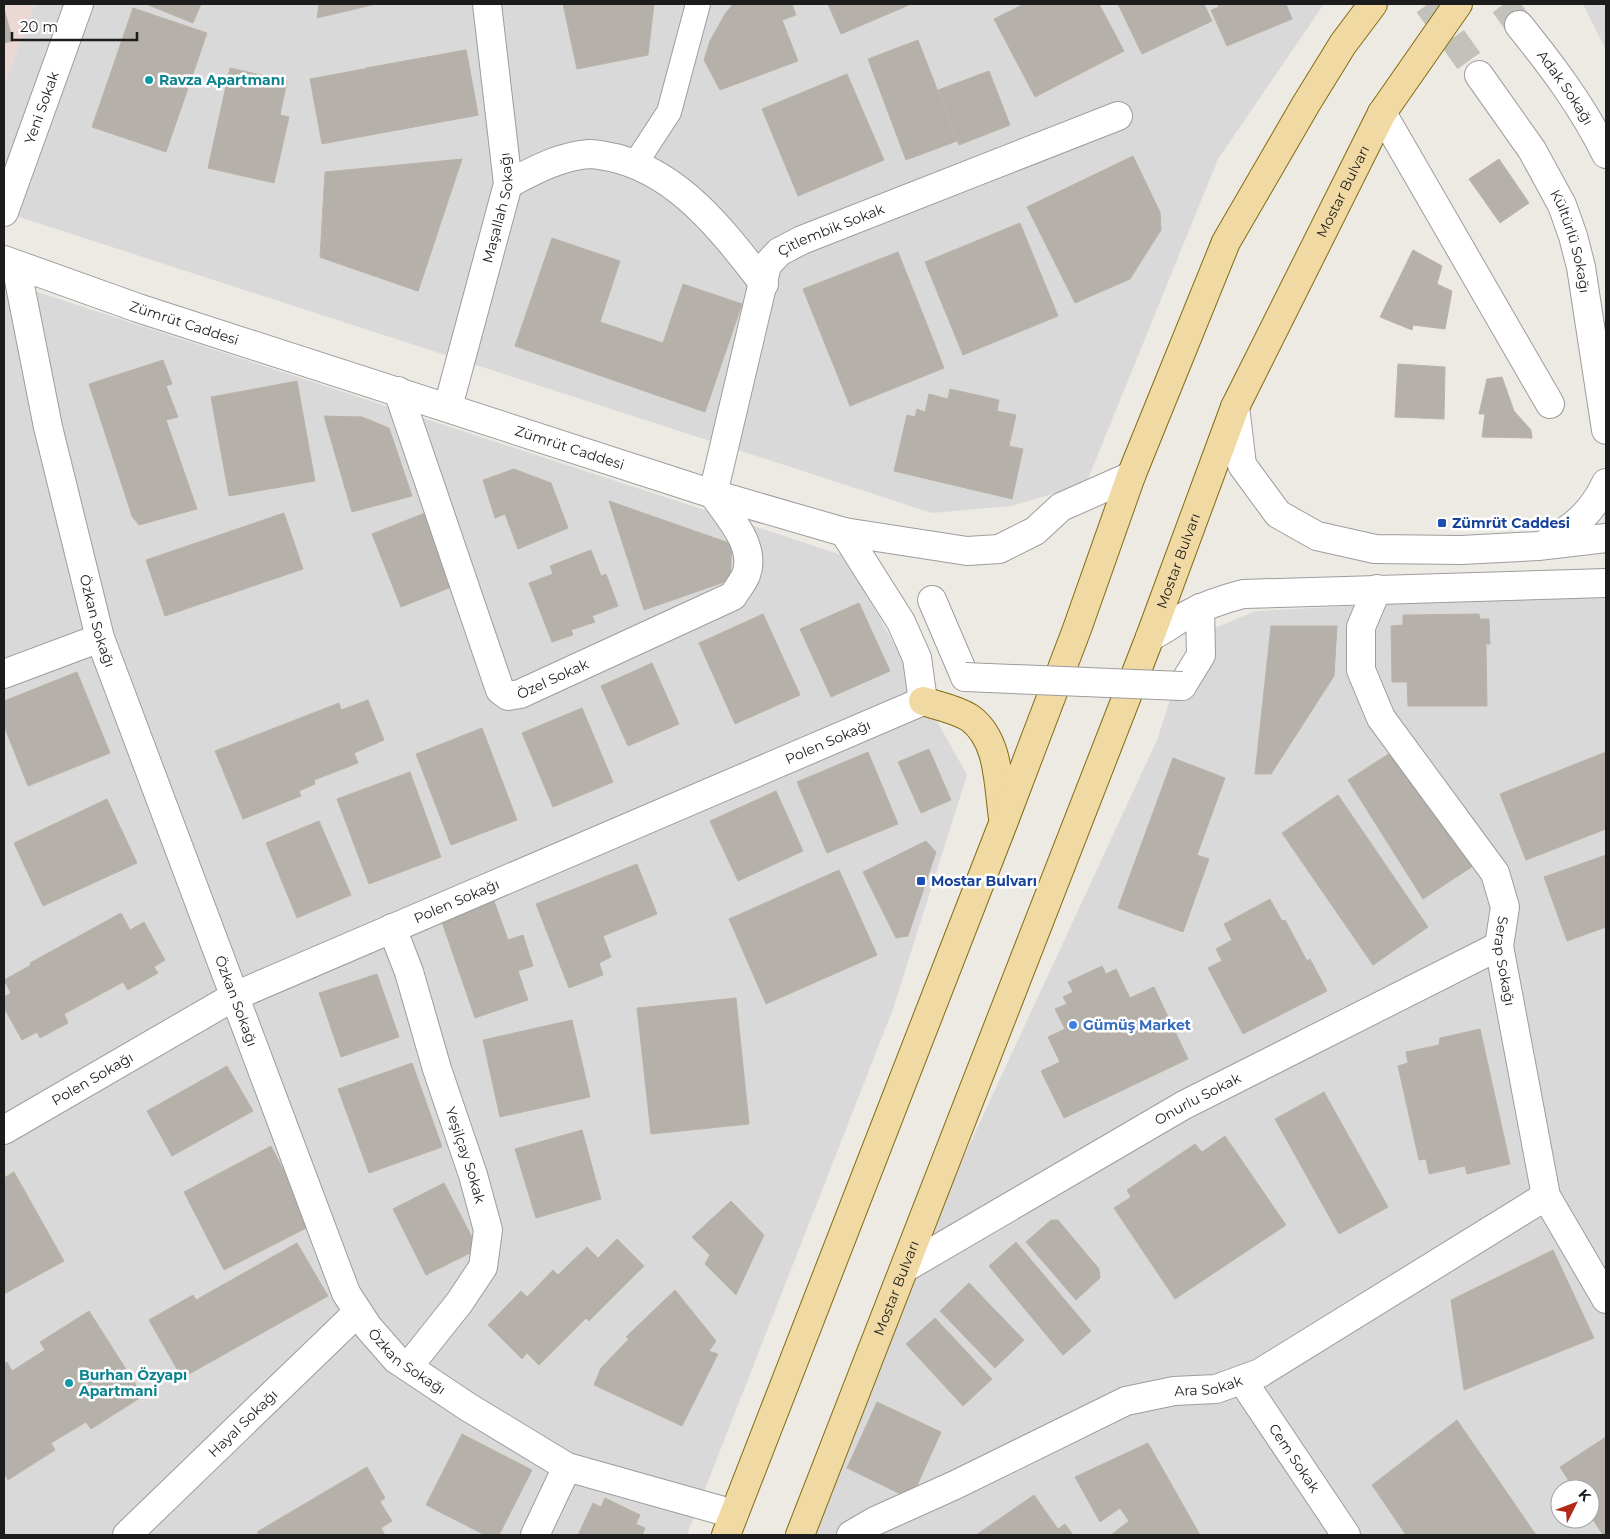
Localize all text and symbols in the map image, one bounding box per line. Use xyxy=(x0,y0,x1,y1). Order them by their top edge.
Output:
scale bar xyxy=(12,10,138,42)
text: 20 m xyxy=(20,17,58,36)
street label: Adak Sokağı xyxy=(1533,47,1597,128)
street label: Yeni Sokak xyxy=(20,68,63,146)
place label: Ravza Apartmanı xyxy=(159,71,285,89)
marker: Ravza Apartmanı xyxy=(143,74,155,86)
street label: Mostar Bulvarı xyxy=(1312,142,1373,240)
street label: Maşallah Sokağı xyxy=(478,152,517,265)
street label: Kültürlü Sokağı xyxy=(1546,186,1594,294)
street label: Çitlembik Sokak xyxy=(774,199,887,260)
street label: Zümrüt Caddesi xyxy=(127,297,241,349)
street label: Zümrüt Caddesi xyxy=(513,422,627,474)
street label: Mostar Bulvarı xyxy=(1152,511,1204,611)
place label: Zümrüt Caddesi xyxy=(1452,514,1570,532)
marker: Zümrüt Caddesi xyxy=(1436,517,1448,529)
street label: Özkan Sokağı xyxy=(76,572,119,670)
street label: Özel Sokak xyxy=(514,654,592,703)
street label: Polen Sokağı xyxy=(782,716,873,768)
place label: Mostar Bulvarı xyxy=(931,872,1037,890)
street label: Polen Sokağı xyxy=(411,875,502,927)
marker: Mostar Bulvarı xyxy=(915,875,927,887)
street label: Serap Sokağı xyxy=(1490,915,1519,1008)
street label: Özkan Sokağı xyxy=(211,953,262,1049)
place label: Gümüş Market xyxy=(1083,1016,1191,1034)
marker: Gümüş Market xyxy=(1067,1019,1079,1031)
street label: Polen Sokağı xyxy=(48,1048,136,1110)
street label: Onurlu Sokak xyxy=(1151,1069,1244,1129)
street label: Yeşilçay Sokak xyxy=(442,1105,490,1206)
street label: Mostar Bulvarı xyxy=(870,1238,923,1338)
street label: Özkan Sokağı xyxy=(364,1324,449,1399)
place label: Burhan Özyapı Apartmani xyxy=(78,1366,187,1400)
street label: Ara Sokak xyxy=(1174,1371,1246,1400)
marker: Burhan Özyapı Apartmani xyxy=(63,1377,75,1389)
street label: Hayal Sokağı xyxy=(204,1386,281,1461)
street label: Cem Sokak xyxy=(1265,1420,1324,1496)
north arrow xyxy=(1550,1479,1600,1529)
text: K xyxy=(1575,1485,1595,1506)

